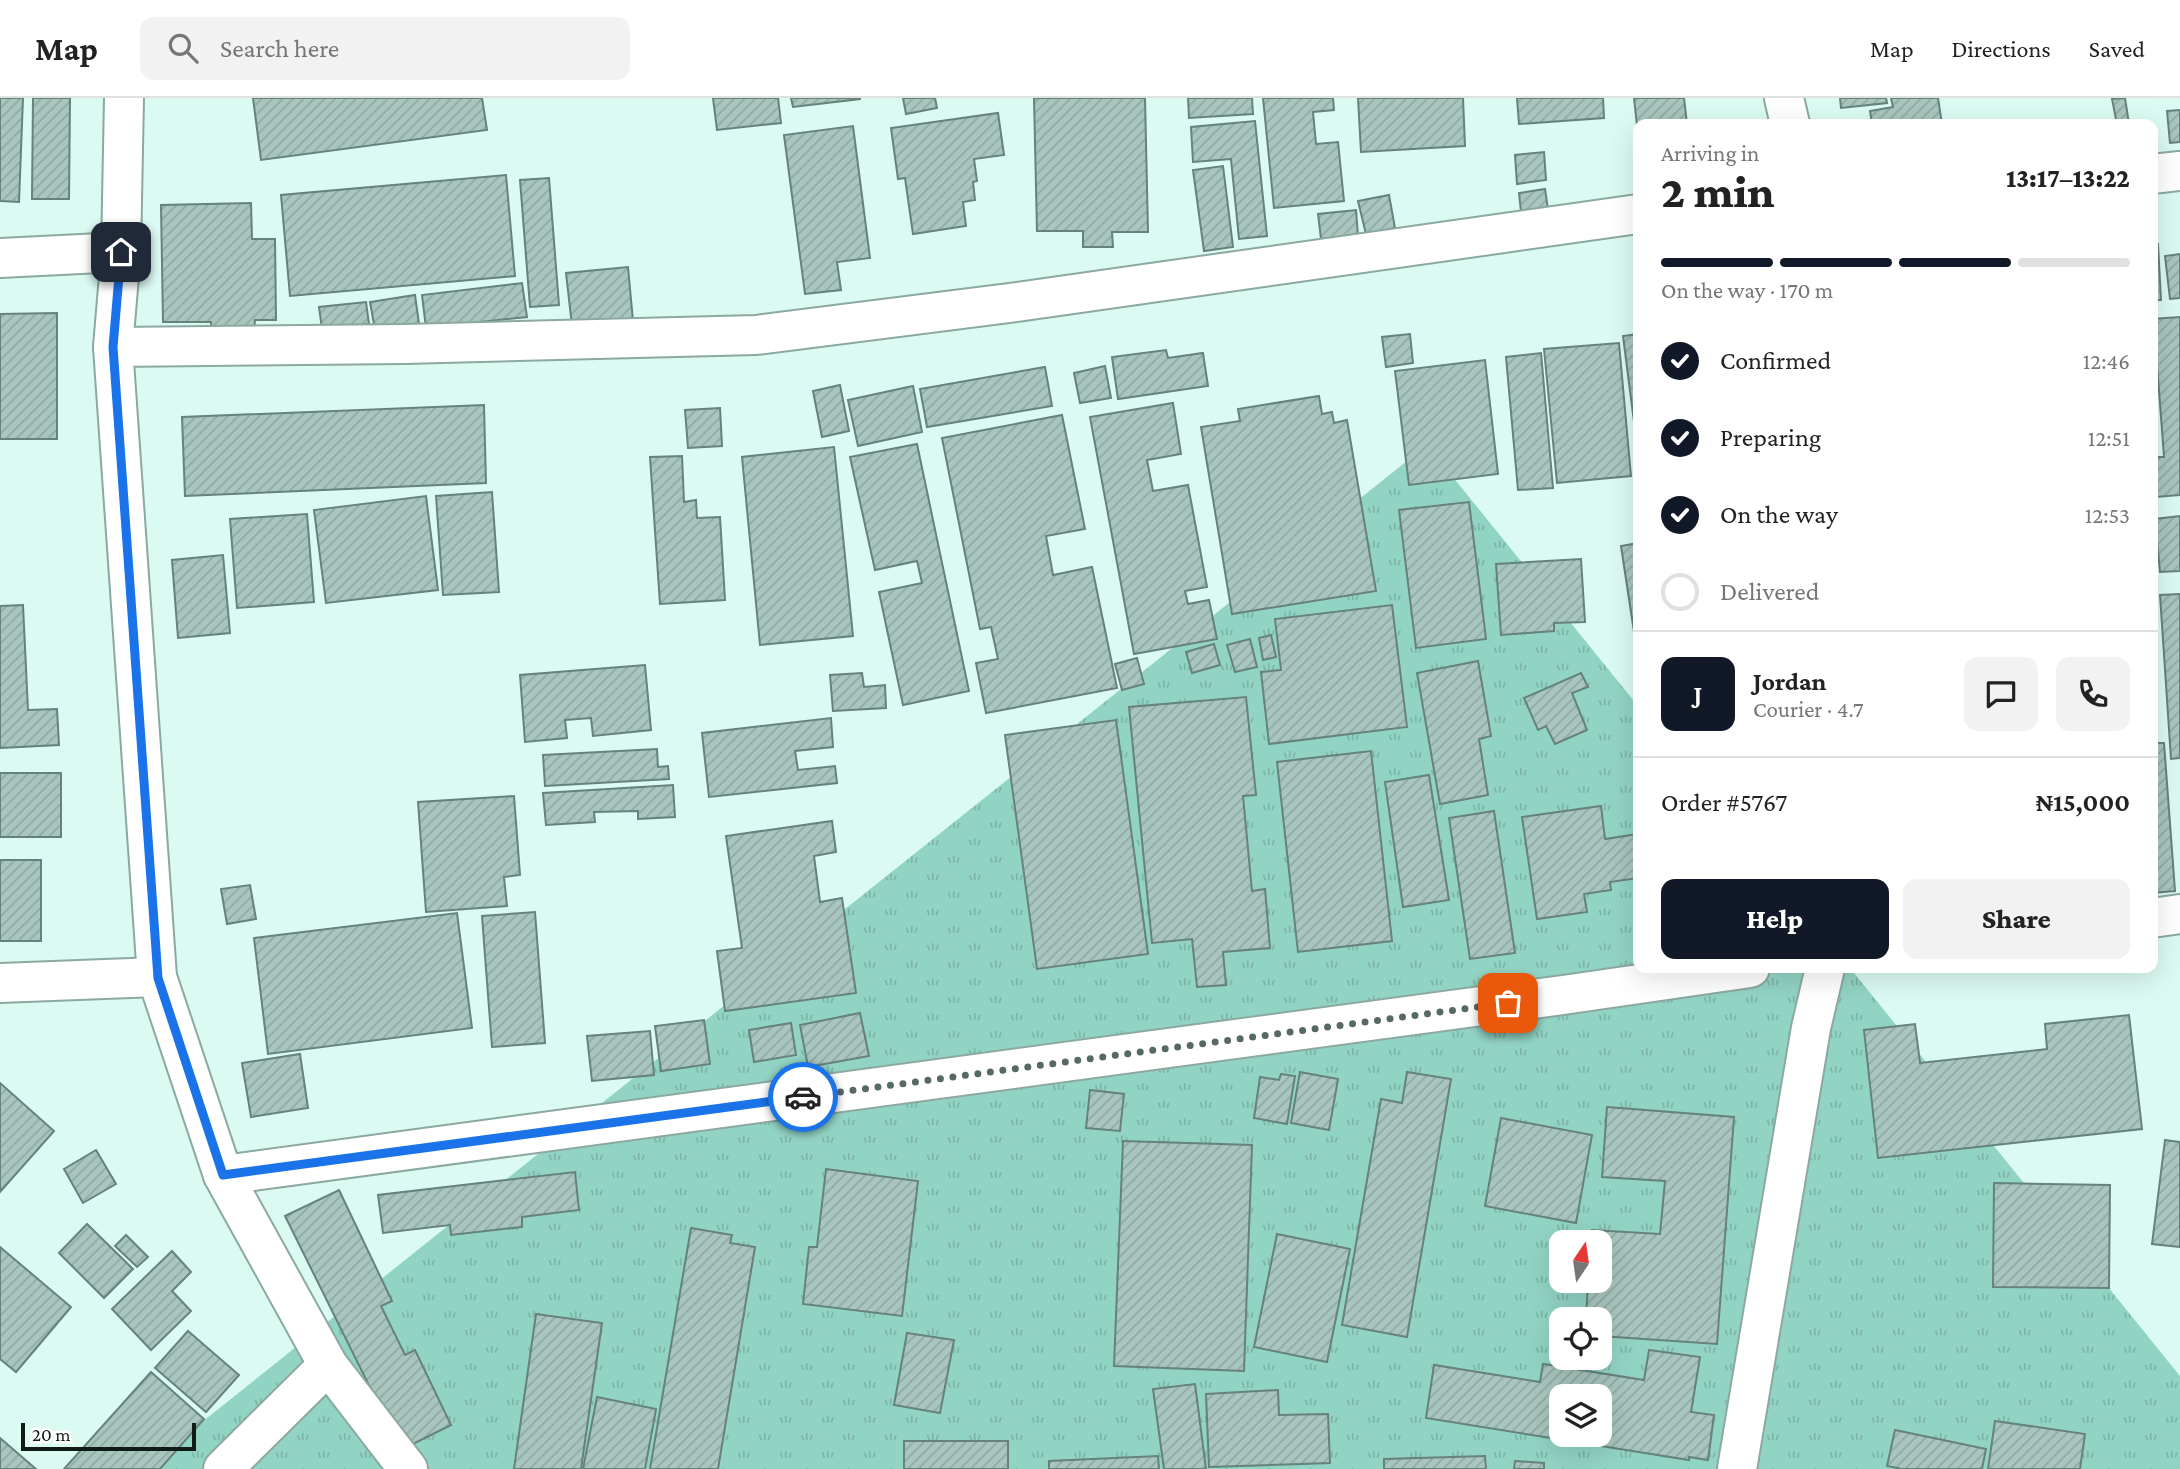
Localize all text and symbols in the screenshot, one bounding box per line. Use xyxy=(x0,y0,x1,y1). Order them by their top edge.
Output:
search box xyxy=(140,17,630,80)
icon: search xyxy=(164,29,202,67)
text: Map xyxy=(35,30,98,67)
text: Search here xyxy=(220,34,339,63)
text: Map xyxy=(1870,35,1914,62)
text: Directions xyxy=(1952,35,2051,62)
text: Saved xyxy=(2089,35,2145,62)
text: Arriving in xyxy=(1661,140,1759,166)
text: 13:17–13:22 xyxy=(2006,164,2130,193)
text: 2 min xyxy=(1661,166,1775,217)
pin xyxy=(91,222,151,282)
icon: home xyxy=(102,233,140,271)
text: On the way · 170 m xyxy=(1661,277,1833,303)
icon: check xyxy=(1661,342,1699,380)
text: Confirmed xyxy=(1720,346,1831,375)
text: 12:46 xyxy=(2083,348,2130,374)
icon: check xyxy=(1661,419,1699,457)
text: Preparing xyxy=(1720,423,1821,452)
text: 12:51 xyxy=(2088,425,2130,451)
icon: check xyxy=(1661,496,1699,534)
text: On the way xyxy=(1720,500,1838,529)
text: 12:53 xyxy=(2085,502,2130,528)
text: Delivered xyxy=(1720,577,1819,606)
button: chat xyxy=(1964,657,2038,731)
button: phone xyxy=(2056,657,2130,731)
text: Jordan xyxy=(1753,667,1827,696)
text: J xyxy=(1694,680,1702,709)
text: Courier · 4.7 xyxy=(1753,696,1864,722)
text: Order #5767 xyxy=(1661,788,1787,817)
text: ₦15,000 xyxy=(2036,788,2130,817)
button: Help xyxy=(1661,879,1889,959)
button: Share xyxy=(1903,879,2130,959)
pin xyxy=(1478,973,1538,1033)
icon: bag xyxy=(1489,984,1527,1022)
courier xyxy=(768,1062,838,1132)
icon: car xyxy=(784,1078,822,1116)
north arrow xyxy=(1549,1230,1612,1293)
map controls xyxy=(1549,1230,1612,1447)
button: locate xyxy=(1549,1307,1612,1370)
button: layers xyxy=(1549,1384,1612,1447)
scale bar xyxy=(21,1420,196,1452)
text: 20 m xyxy=(32,1424,71,1445)

